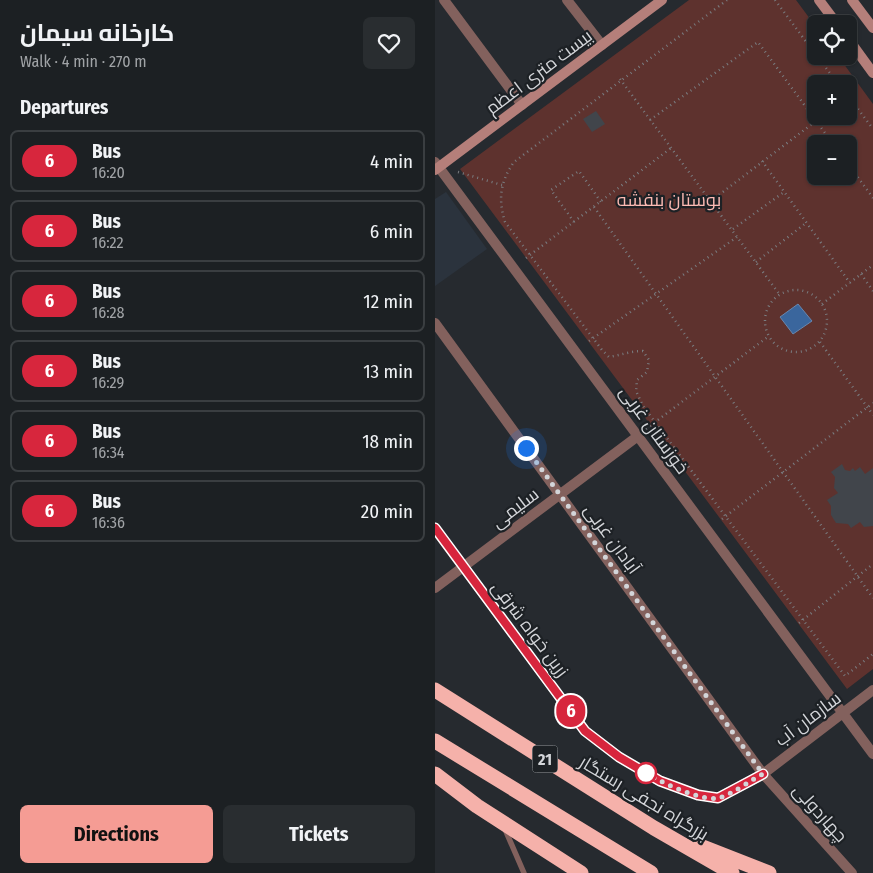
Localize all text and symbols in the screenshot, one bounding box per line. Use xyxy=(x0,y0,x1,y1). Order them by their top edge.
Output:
map controls xyxy=(807,15,857,185)
button: locate xyxy=(807,15,857,65)
button: heart xyxy=(363,17,415,69)
text: کارخانه سیمان xyxy=(20,19,174,47)
street label: بیست متری اعظم xyxy=(481,25,597,120)
text: Walk · 4 min · 270 m xyxy=(20,52,147,71)
button: + xyxy=(807,75,857,125)
text: Departures xyxy=(20,96,108,119)
button: − xyxy=(807,135,857,185)
text: Bus xyxy=(92,140,121,163)
text: 6 xyxy=(45,150,54,172)
text: 4 min xyxy=(370,150,413,173)
text: 16:20 xyxy=(92,163,125,182)
park label: بوستان بنفشه xyxy=(617,189,721,211)
text: Bus xyxy=(92,210,121,233)
text: 6 xyxy=(45,220,54,242)
text: 6 min xyxy=(370,220,413,243)
text: 16:22 xyxy=(92,233,124,252)
text: Bus xyxy=(92,280,121,303)
text: 6 xyxy=(45,290,54,312)
text: 12 min xyxy=(363,290,413,313)
text: 16:28 xyxy=(92,303,125,322)
text: Bus xyxy=(92,350,121,373)
text: 6 xyxy=(45,360,54,382)
text: 13 min xyxy=(363,360,413,383)
text: 16:29 xyxy=(92,373,124,392)
street label: خوزستان غربی xyxy=(615,382,693,478)
text: Bus xyxy=(92,420,121,443)
text: 6 xyxy=(45,430,54,452)
text: 18 min xyxy=(362,430,413,453)
your location xyxy=(514,436,539,461)
text: 16:34 xyxy=(92,443,125,462)
street label: سلیمی xyxy=(487,483,543,533)
text: Bus xyxy=(92,490,121,513)
text: 6 xyxy=(45,500,54,522)
text: 20 min xyxy=(361,500,413,523)
street label: آبادان غربی xyxy=(579,500,645,579)
text: 16:36 xyxy=(92,513,125,532)
street label: زرین خواه شرقی xyxy=(487,577,573,681)
street label: سازمان آب xyxy=(771,687,845,751)
line badge: 6 xyxy=(555,695,587,727)
text: 6 xyxy=(566,700,576,722)
road number: 21 xyxy=(533,746,557,772)
street label: بزرگراه نجفی رستگار xyxy=(574,750,713,845)
unlabelled marker xyxy=(635,762,657,784)
street label: چهاردولی xyxy=(787,779,852,848)
button: Directions xyxy=(20,805,213,863)
button: Tickets xyxy=(223,805,415,863)

